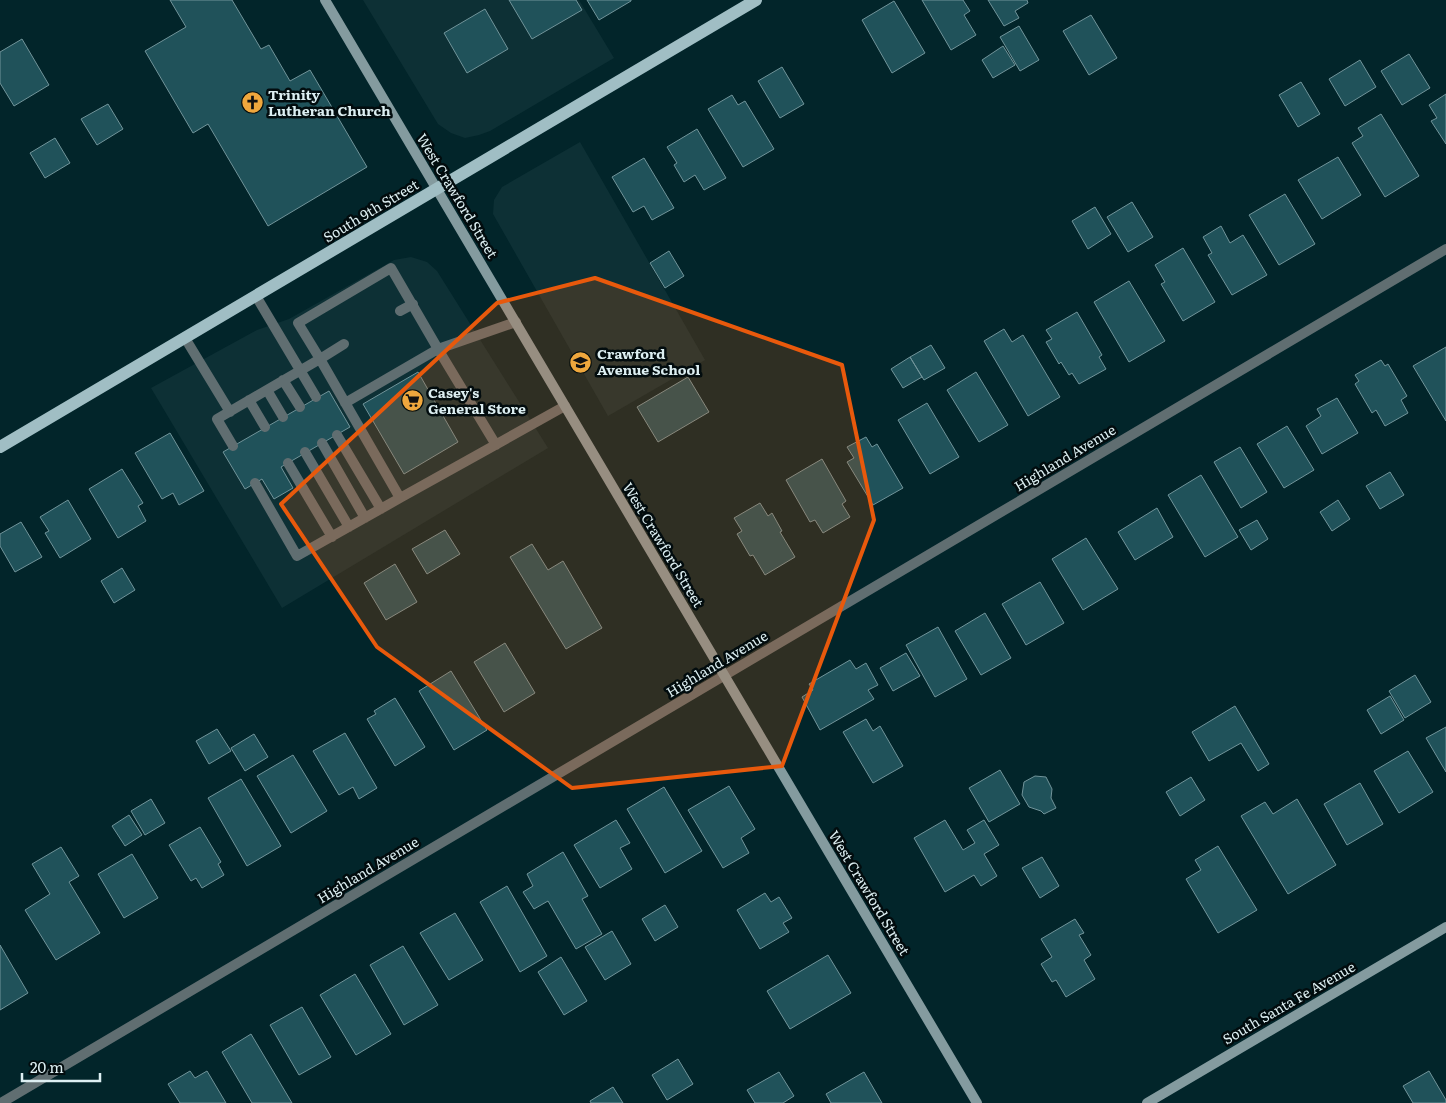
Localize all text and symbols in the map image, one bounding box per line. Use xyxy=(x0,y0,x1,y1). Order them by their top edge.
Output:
place label: Trinity Lutheran Church xyxy=(268,84,391,120)
church icon: Trinity Lutheran Church xyxy=(240,91,264,115)
street label: West Crawford Street xyxy=(413,129,503,262)
street label: South 9th Street xyxy=(319,174,422,246)
place label: Crawford Avenue School xyxy=(597,343,700,379)
school or university icon: Crawford Avenue School xyxy=(569,350,593,374)
place label: Casey's General Store xyxy=(428,382,526,418)
supermarket icon: Casey's General Store xyxy=(400,389,424,413)
street label: Highland Avenue xyxy=(1010,419,1119,495)
street label: West Crawford Street xyxy=(619,478,709,611)
street label: Highland Avenue xyxy=(662,625,771,701)
street label: West Crawford Street xyxy=(825,826,915,959)
street label: Highland Avenue xyxy=(313,831,422,907)
street label: South Santa Fe Avenue xyxy=(1218,956,1359,1048)
scale bar xyxy=(22,1050,100,1082)
text: 20 m xyxy=(30,1055,64,1078)

